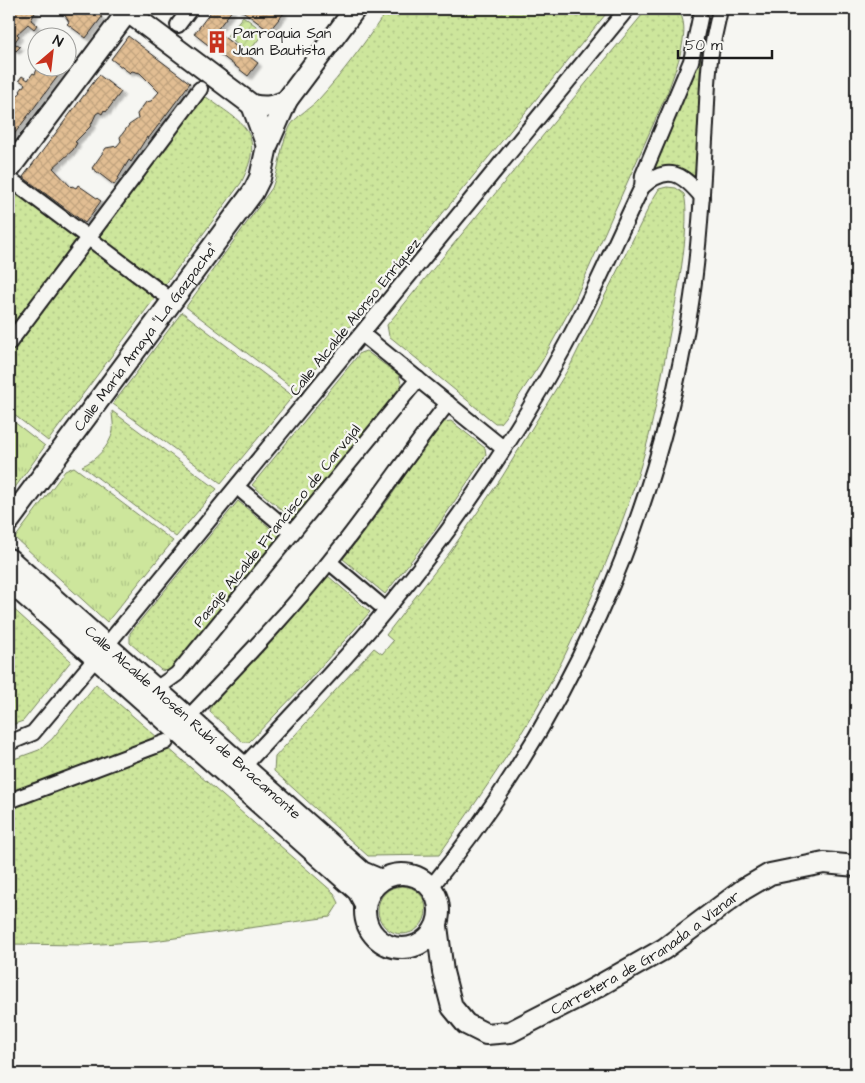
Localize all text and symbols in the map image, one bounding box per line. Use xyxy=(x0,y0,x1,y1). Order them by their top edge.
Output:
place label: Parroquia San Juan Bautista xyxy=(233,23,332,61)
north arrow xyxy=(28,28,78,78)
scale bar xyxy=(678,28,771,60)
building icon: Parroquia San Juan Bautista xyxy=(204,29,230,55)
text: N xyxy=(49,31,66,52)
text: 50 m xyxy=(685,35,723,56)
street label: Calle Alcalde Alonso Enríquez xyxy=(285,233,426,401)
street label: Calle María Amaya "La Gazpacha" xyxy=(69,238,222,435)
street label: Pasaje Alcalde Francisco de Carvajal xyxy=(188,420,366,632)
street label: Calle Alcalde Mosén Rubí de Bracamonte xyxy=(80,620,306,824)
street label: Carretera de Granada a Víznar xyxy=(547,885,744,1020)

